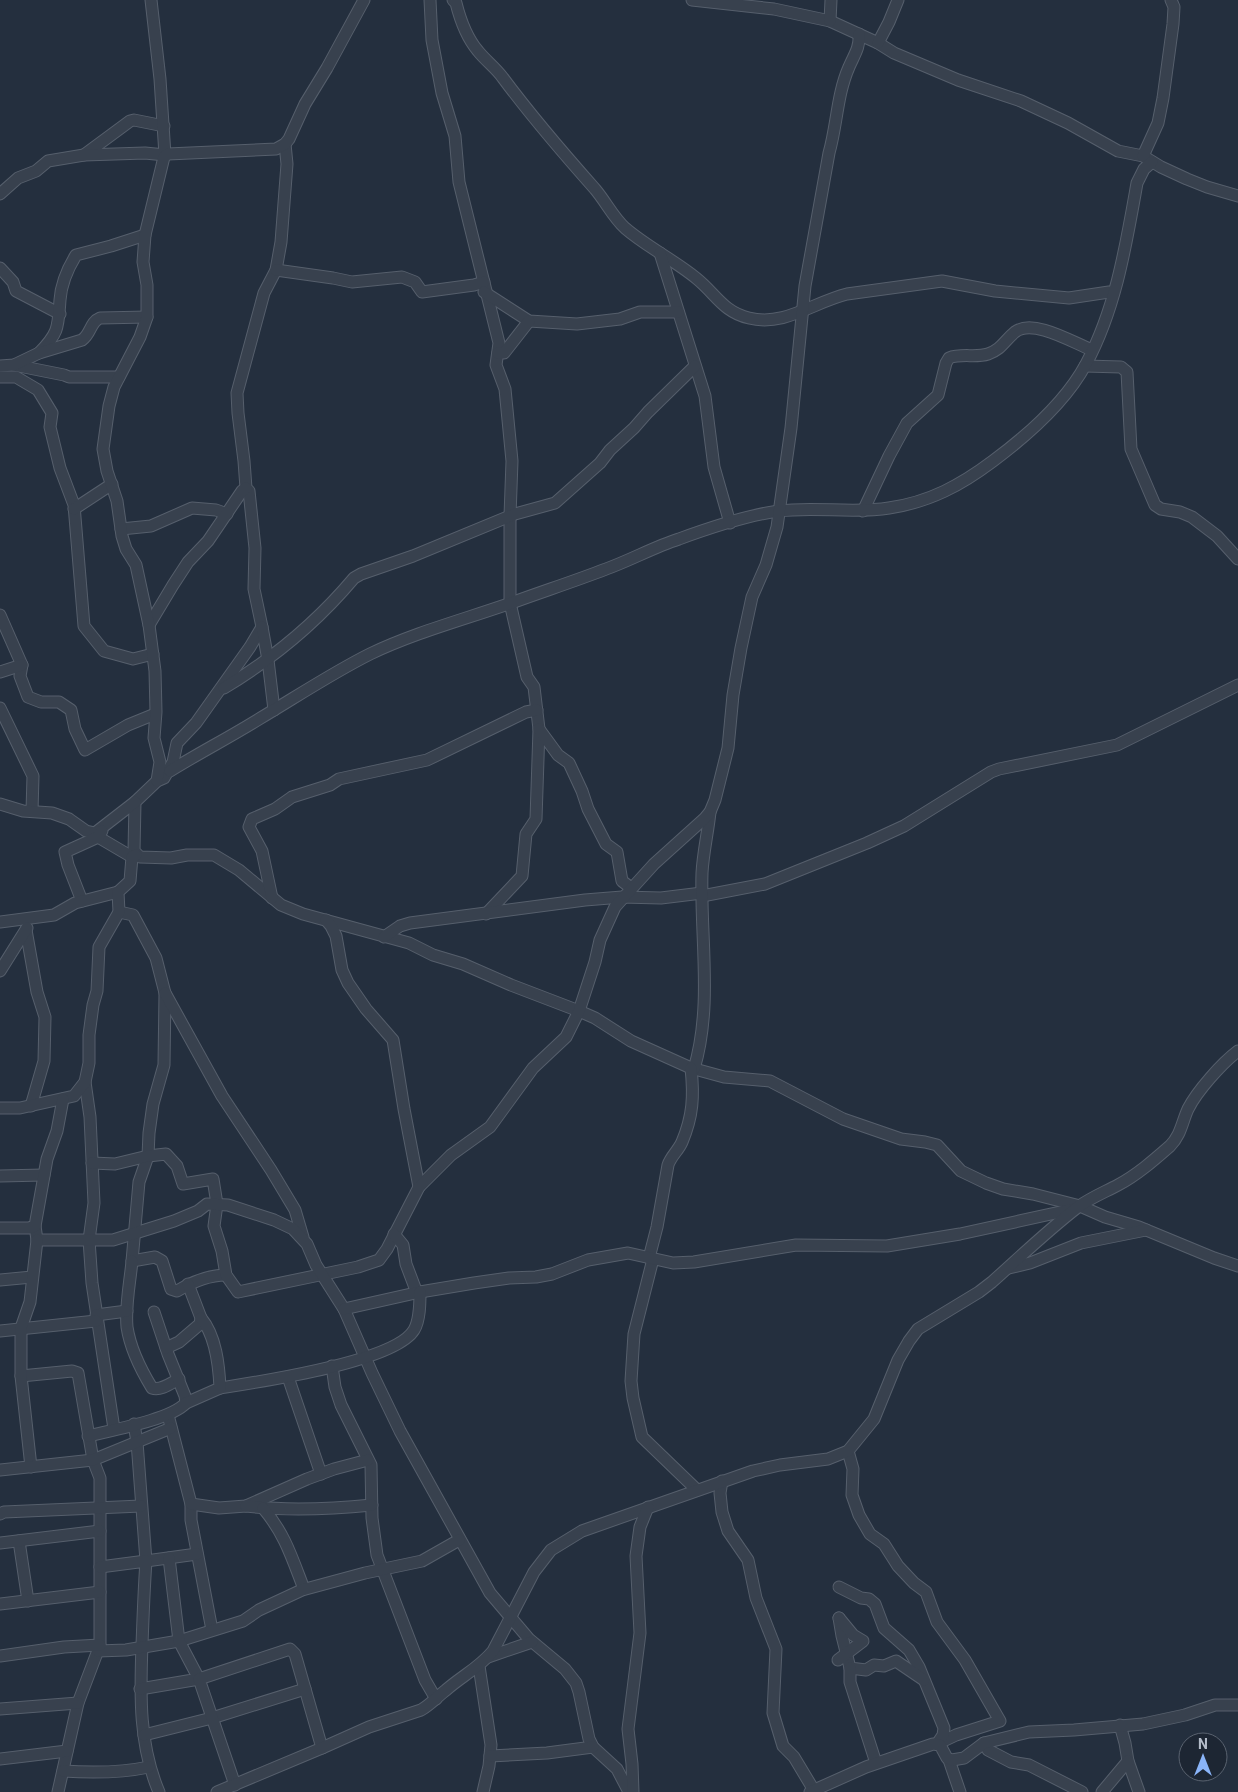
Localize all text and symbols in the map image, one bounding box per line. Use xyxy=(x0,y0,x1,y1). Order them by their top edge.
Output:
north arrow xyxy=(1178,1732,1228,1782)
text: N xyxy=(1198,1736,1208,1752)

